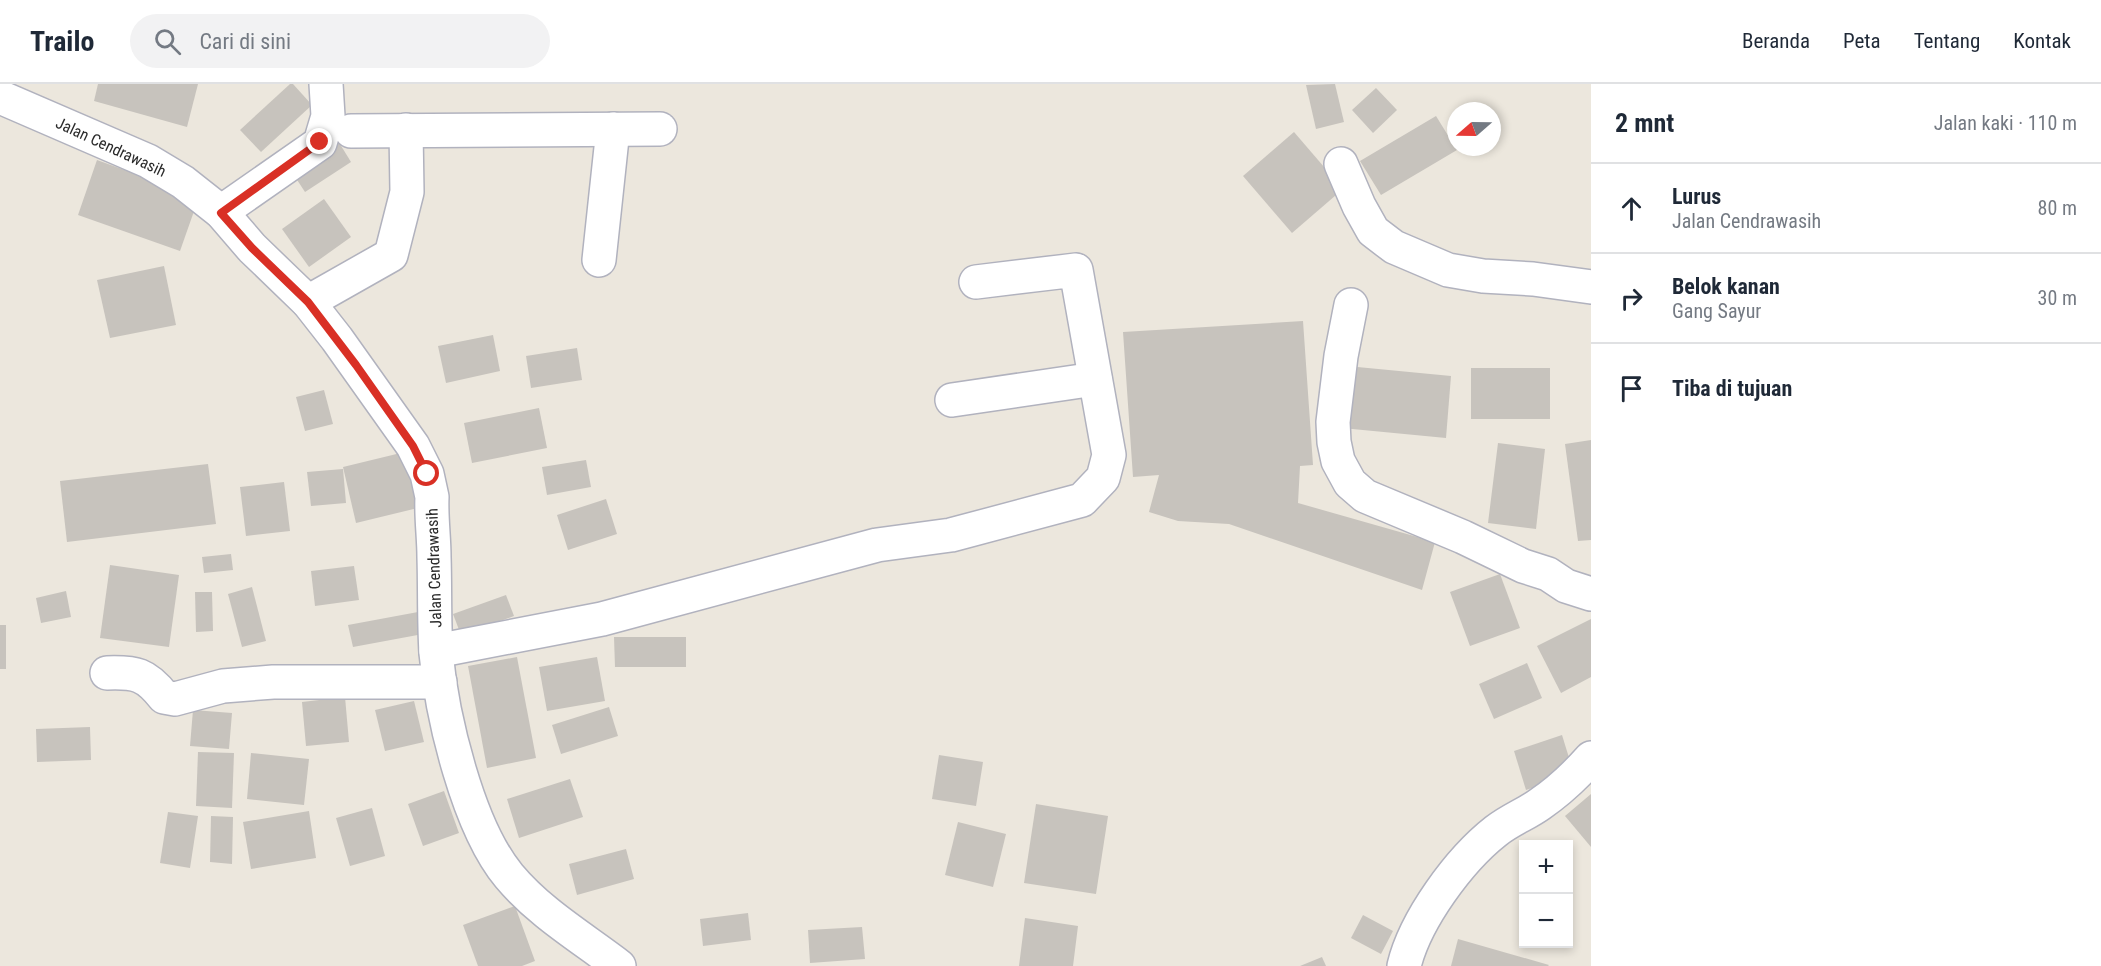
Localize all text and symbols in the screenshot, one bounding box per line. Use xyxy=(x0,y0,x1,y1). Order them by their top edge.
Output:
search box xyxy=(130,14,550,68)
text: Trailo xyxy=(30,25,94,58)
icon: search xyxy=(151,25,184,58)
text: Cari di sini xyxy=(199,29,291,54)
text: Beranda xyxy=(1742,29,1810,53)
text: Peta xyxy=(1843,29,1881,53)
text: Tentang xyxy=(1914,29,1980,53)
text: Kontak xyxy=(2013,29,2071,53)
north arrow xyxy=(1447,102,1501,156)
text: 2 mnt xyxy=(1615,108,1674,138)
text: Jalan kaki · 110 m xyxy=(1934,111,2077,135)
street label: Jalan Cendrawasih xyxy=(53,113,169,181)
route end xyxy=(306,128,332,154)
text: Lurus xyxy=(1672,184,1721,209)
icon: ahead xyxy=(1615,192,1648,225)
text: 80 m xyxy=(2038,196,2077,220)
text: Jalan Cendrawasih xyxy=(1672,209,1821,233)
text: Belok kanan xyxy=(1672,274,1780,299)
icon: right xyxy=(1615,282,1648,315)
text: 30 m xyxy=(2038,286,2077,310)
text: Gang Sayur xyxy=(1672,299,1761,323)
icon: arrive xyxy=(1615,372,1648,405)
text: Tiba di tujuan xyxy=(1672,376,1792,401)
route start xyxy=(413,460,439,486)
street label: Jalan Cendrawasih xyxy=(422,508,446,628)
map controls xyxy=(1519,840,1573,948)
button: + xyxy=(1519,840,1573,894)
button: − xyxy=(1519,894,1573,948)

